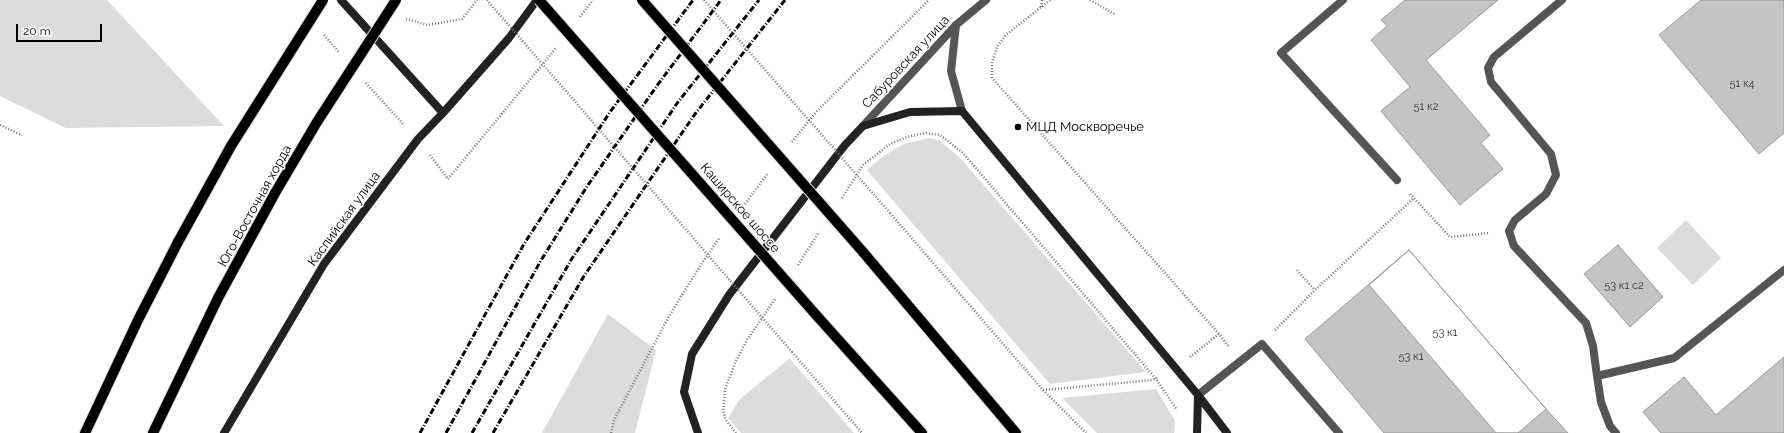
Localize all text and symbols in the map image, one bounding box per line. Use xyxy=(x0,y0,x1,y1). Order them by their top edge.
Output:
street label: Сабуровская улица xyxy=(859,12,953,112)
scale bar xyxy=(18,16,104,42)
text: 20 m xyxy=(23,24,51,38)
house number: 51 к4 xyxy=(1729,77,1755,91)
house number: 51 к2 xyxy=(1414,100,1438,114)
place label: МЦД Москворечье xyxy=(1026,119,1144,135)
marker: МЦД Москворечье xyxy=(1013,122,1023,132)
street label: Юго-Восточная хорда xyxy=(215,142,295,270)
street label: Каширское шоссе xyxy=(697,160,783,256)
street label: Каспийская улица xyxy=(304,169,384,269)
house number: 53 к1 с2 xyxy=(1604,279,1644,293)
house number: 53 к1 xyxy=(1432,326,1458,340)
house number: 53 к1 xyxy=(1398,350,1424,364)

